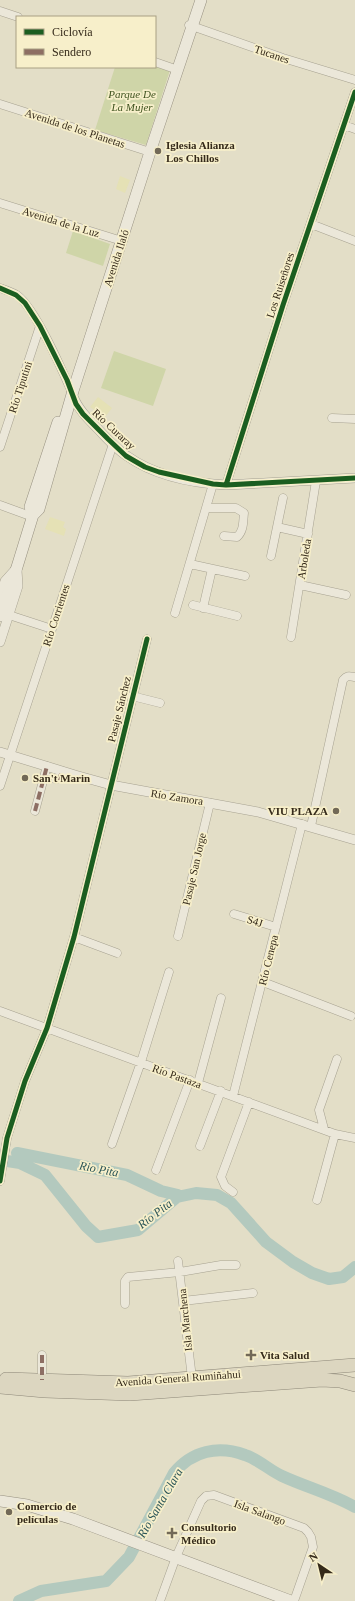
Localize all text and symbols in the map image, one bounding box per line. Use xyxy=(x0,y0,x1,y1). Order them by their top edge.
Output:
legend xyxy=(16,16,156,68)
text: Ciclovía xyxy=(52,25,93,39)
street label: Tucanes xyxy=(253,42,291,66)
text: Sendero xyxy=(52,45,91,59)
park label: Parque De La Mujer xyxy=(107,88,156,113)
street label: Avenida de los Planetas xyxy=(23,106,127,150)
place label: Iglesia Alianza Los Chillos xyxy=(166,139,235,164)
marker: Iglesia Alianza Los Chillos xyxy=(153,146,163,156)
street label: Avenida de la Luz xyxy=(21,205,101,239)
street label: Avenida Ilaló xyxy=(101,227,131,288)
street label: Los Ruiseñores xyxy=(264,251,296,319)
street label: Río Tiputini xyxy=(6,360,34,414)
street label: Río Curaray xyxy=(90,406,138,452)
street label: Arboleda xyxy=(295,538,313,580)
street label: Río Corrientes xyxy=(40,582,72,648)
street label: Pasaje Sánchez xyxy=(105,675,133,743)
place label: San't Marin xyxy=(33,772,90,784)
marker: San't Marin xyxy=(20,773,30,783)
street label: Río Zamora xyxy=(150,787,204,807)
place label: VIU PLAZA xyxy=(268,805,328,817)
marker: VIU PLAZA xyxy=(331,806,341,816)
street label: Pasaje San Jorge xyxy=(180,832,208,906)
street label: S4J xyxy=(246,913,265,929)
street label: Río Cenepa xyxy=(256,933,280,987)
street label: Río Pastaza xyxy=(151,1062,203,1091)
water label: Rio Pita xyxy=(77,1158,120,1180)
water label: Río Pita xyxy=(134,1196,175,1232)
street label: Isla Marchena xyxy=(176,1288,194,1352)
marker: Vita Salud xyxy=(245,1349,257,1361)
place label: Vita Salud xyxy=(260,1349,309,1361)
street label: Avenida General Rumiñahui xyxy=(115,1368,241,1388)
water label: Río Santa Clara xyxy=(134,1466,186,1541)
street label: Isla Salango xyxy=(233,1497,288,1527)
place label: Comercio de películas xyxy=(17,1500,76,1525)
marker: Comercio de películas xyxy=(4,1507,14,1517)
place label: Consultorio Médico xyxy=(181,1521,237,1546)
marker: Consultorio Médico xyxy=(166,1527,178,1539)
north arrow xyxy=(299,1545,339,1585)
text: N xyxy=(307,1550,320,1564)

